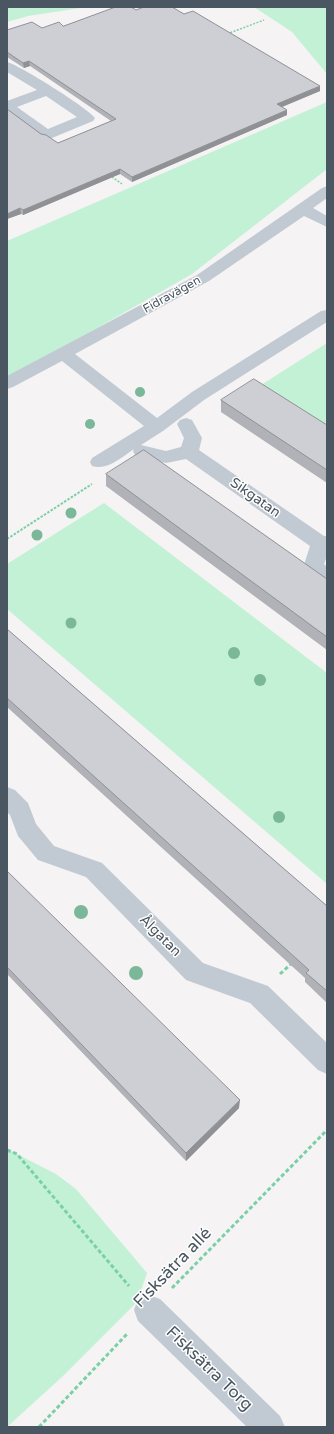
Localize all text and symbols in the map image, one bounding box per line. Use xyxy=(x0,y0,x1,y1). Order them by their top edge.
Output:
street label: Fidravägen xyxy=(141,273,203,317)
street label: Sikgatan xyxy=(227,475,283,521)
street label: Ålgatan xyxy=(136,912,184,960)
street label: Fisksätra allé xyxy=(130,1224,216,1312)
street label: Fisksätra Torg xyxy=(161,1322,257,1416)

